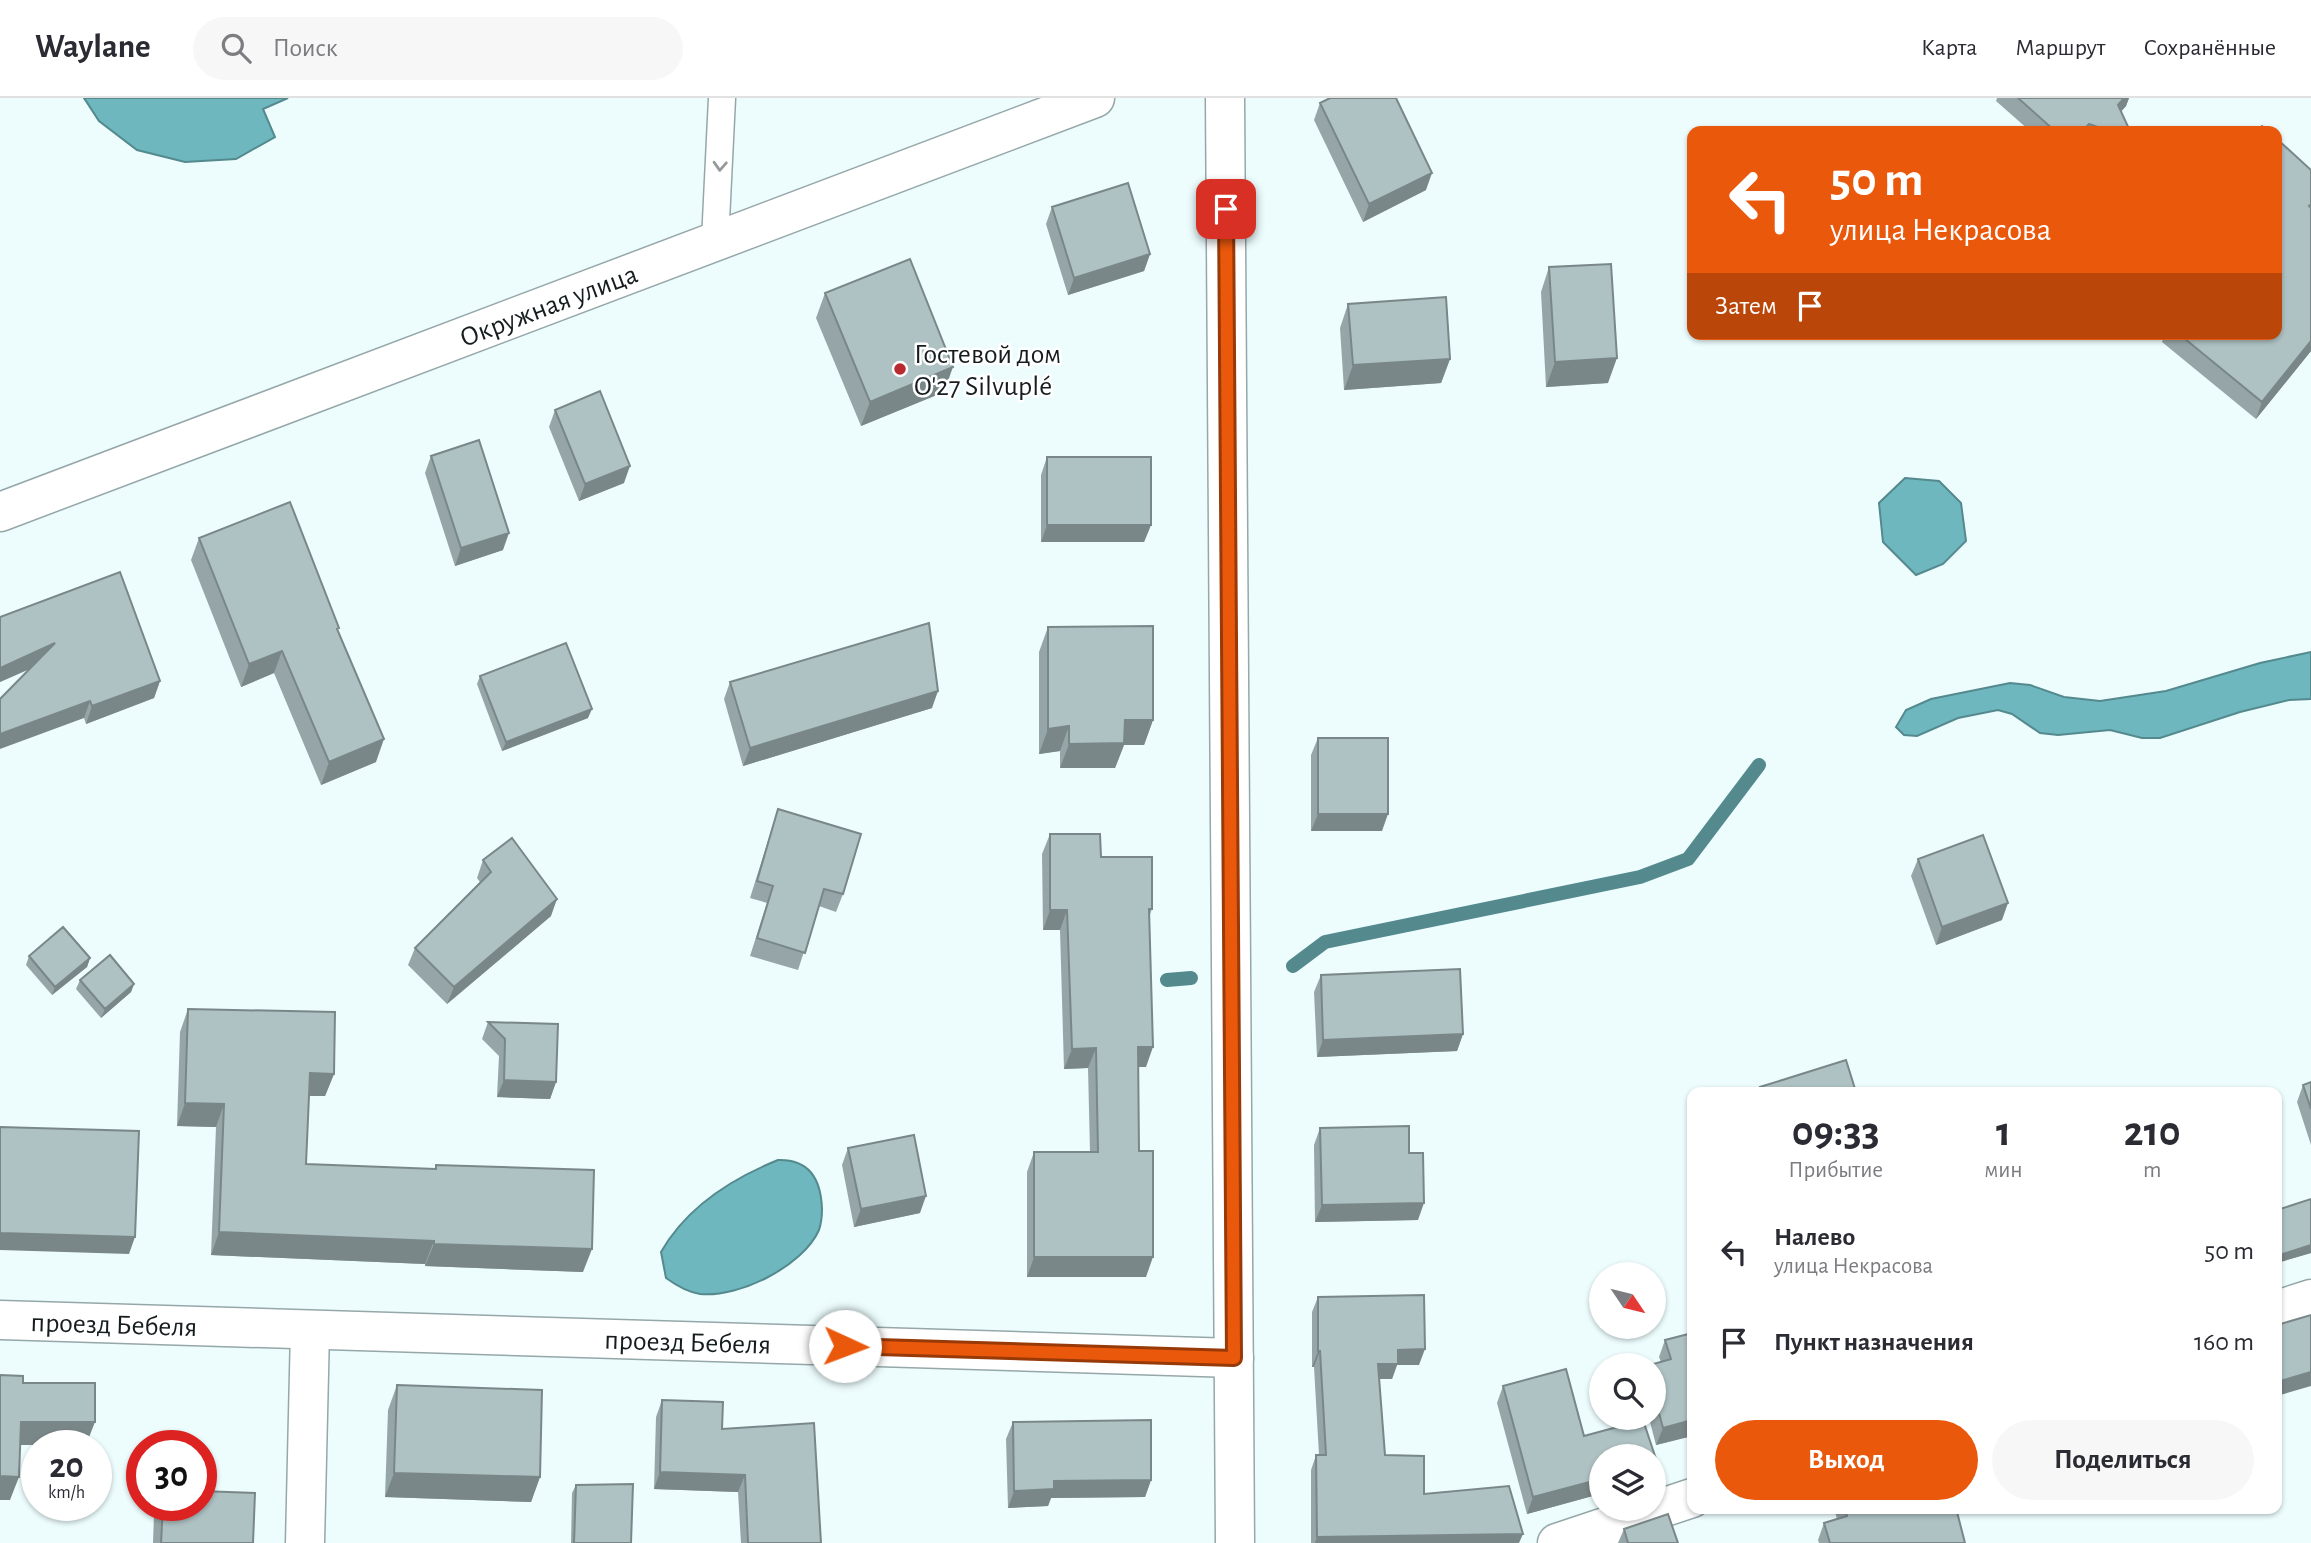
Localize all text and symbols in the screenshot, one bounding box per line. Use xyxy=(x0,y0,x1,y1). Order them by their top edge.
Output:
search box xyxy=(193,17,683,80)
icon: search xyxy=(217,29,255,67)
text: Waylane xyxy=(35,31,151,64)
text: Поиск xyxy=(273,35,338,61)
text: Карта xyxy=(1921,36,1977,60)
text: Маршрут xyxy=(2015,36,2105,60)
text: Сохранённые xyxy=(2143,36,2276,60)
icon: left xyxy=(1715,154,1806,245)
text: 50 m xyxy=(1830,156,1924,205)
one-way arrow xyxy=(712,161,727,172)
pin xyxy=(1196,179,1256,239)
icon: arrive xyxy=(1207,190,1245,228)
text: улица Некрасова xyxy=(1830,214,2051,246)
street label: Окружная улица xyxy=(456,260,642,353)
icon: arrive xyxy=(1791,287,1829,325)
text: Затем xyxy=(1715,293,1777,319)
place label: Гостевой дом O'27 Silvuplé xyxy=(914,341,1061,401)
marker: Гостевой дом O'27 Silvuplé xyxy=(892,361,908,377)
text: 09:33 xyxy=(1792,1111,1880,1153)
text: 1 xyxy=(1996,1111,2011,1153)
text: 210 xyxy=(2124,1111,2181,1153)
text: Прибытие xyxy=(1788,1159,1883,1182)
text: мин xyxy=(1984,1159,2023,1182)
text: m xyxy=(2143,1159,2161,1182)
text: Налево xyxy=(1774,1224,1855,1250)
icon: left xyxy=(1715,1233,1753,1271)
text: 50 m xyxy=(2204,1238,2254,1264)
text: улица Некрасова xyxy=(1774,1255,1933,1278)
north arrow xyxy=(1589,1262,1666,1339)
map controls xyxy=(1589,1262,1666,1521)
street label: проезд Бебеля xyxy=(30,1309,198,1342)
position arrow xyxy=(808,1309,882,1383)
icon: arrive xyxy=(1715,1324,1753,1362)
street label: проезд Бебеля xyxy=(604,1327,771,1360)
text: Пункт назначения xyxy=(1774,1329,1974,1355)
text: 160 m xyxy=(2194,1329,2254,1355)
button: search xyxy=(1589,1353,1666,1430)
button: Выход xyxy=(1715,1420,1978,1500)
button: Поделиться xyxy=(1992,1420,2254,1500)
speed limit sign: 30 xyxy=(126,1430,217,1521)
button: layers xyxy=(1589,1444,1666,1521)
text: 20 xyxy=(49,1449,84,1484)
text: km/h xyxy=(48,1484,85,1502)

